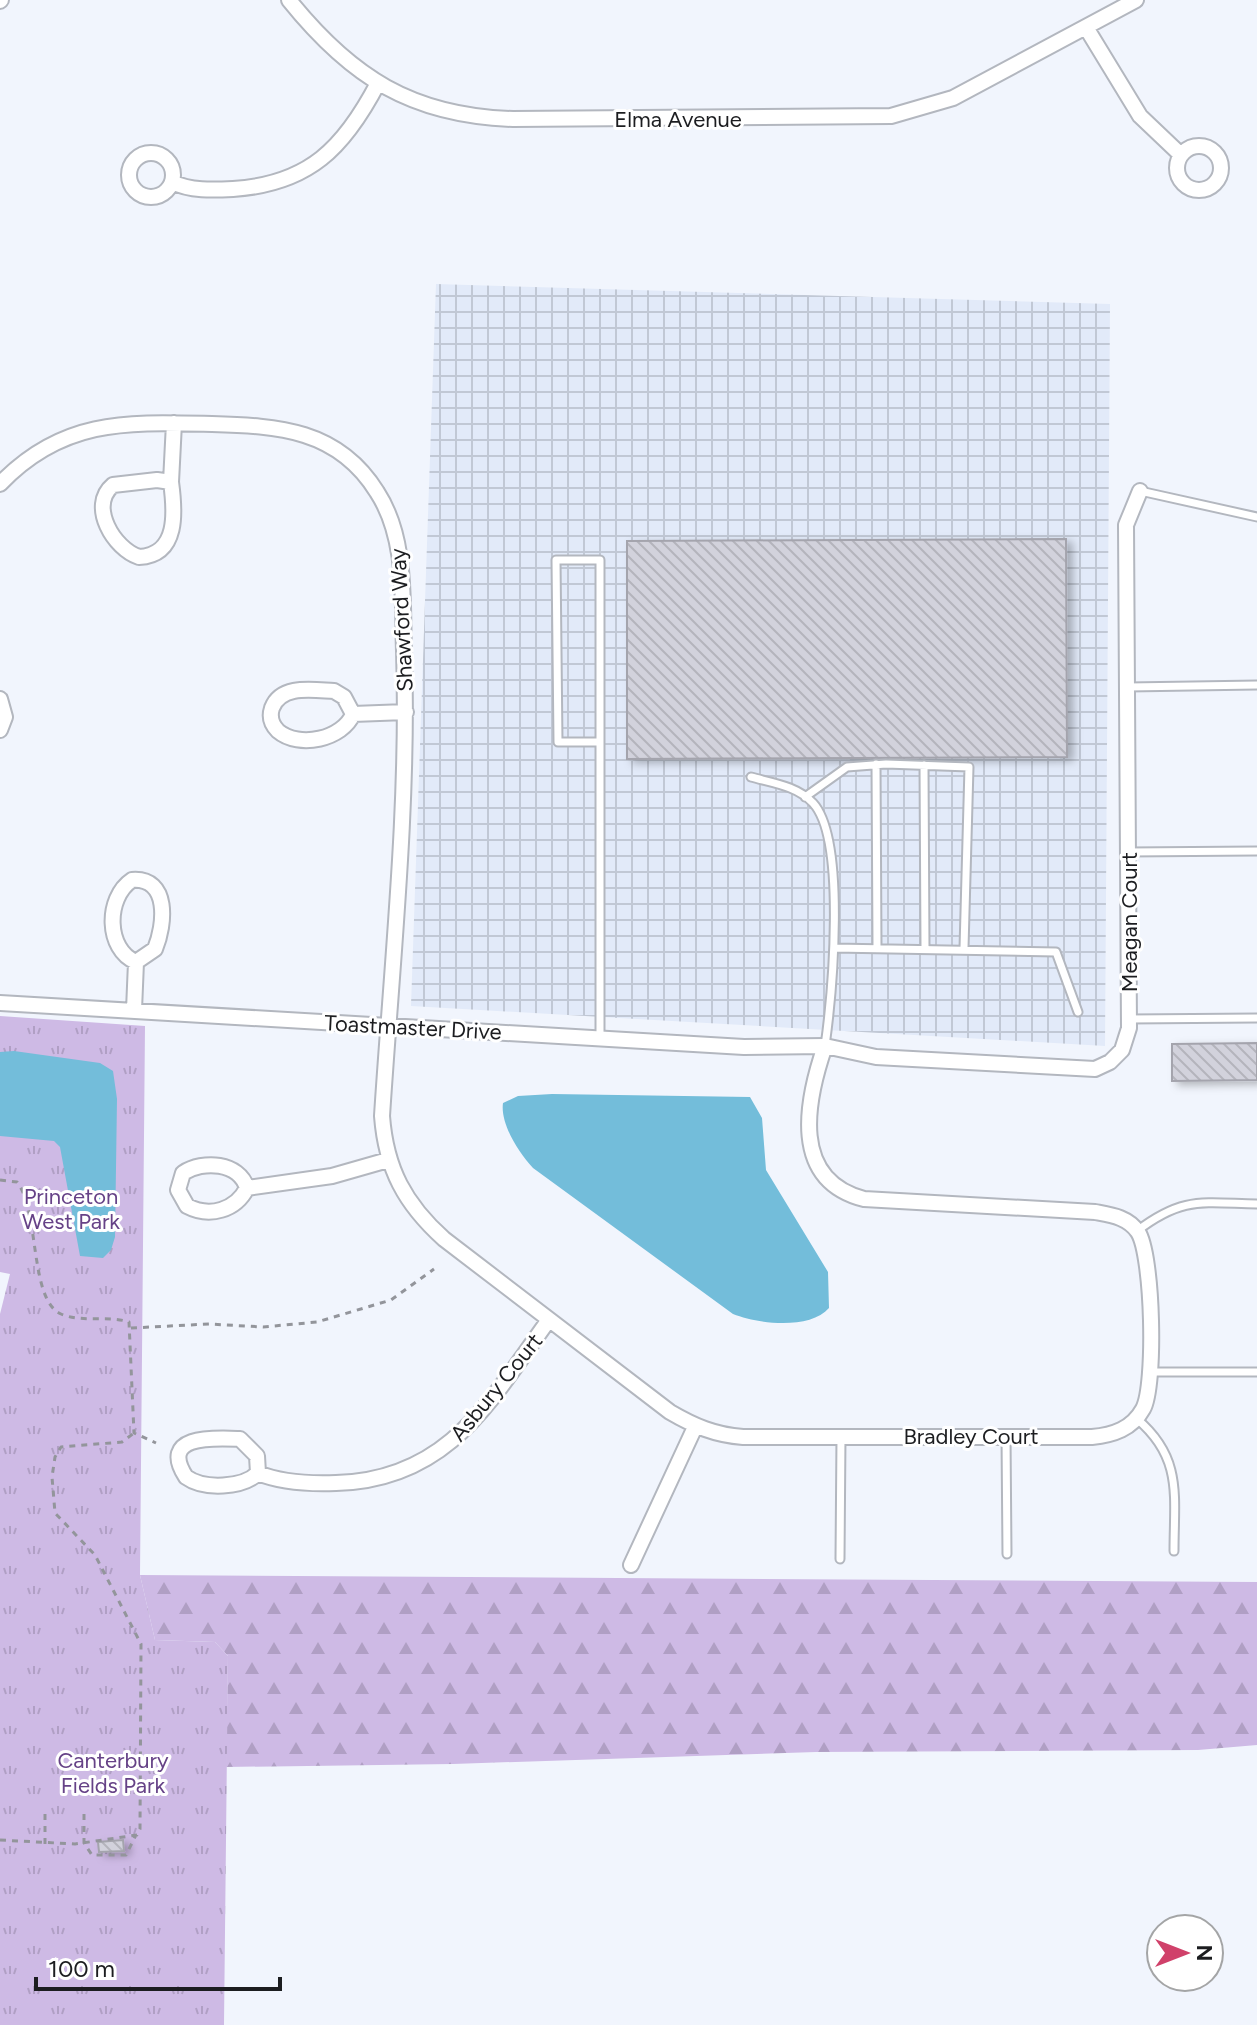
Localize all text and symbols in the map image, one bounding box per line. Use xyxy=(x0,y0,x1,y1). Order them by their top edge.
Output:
street label: Elma Avenue xyxy=(614,106,742,133)
street label: Shawford Way xyxy=(384,547,419,692)
street label: Meagan Court xyxy=(1116,852,1143,992)
street label: Toastmaster Drive xyxy=(324,1009,502,1046)
park label: Princeton West Park xyxy=(22,1183,120,1235)
street label: Asbury Court xyxy=(445,1328,548,1447)
street label: Bradley Court xyxy=(903,1423,1039,1450)
park label: Canterbury Fields Park xyxy=(57,1747,169,1799)
north arrow xyxy=(1145,1913,1225,1993)
scale bar xyxy=(36,1941,280,1991)
text: N xyxy=(1191,1944,1218,1962)
text: 100 m xyxy=(48,1954,115,1983)

